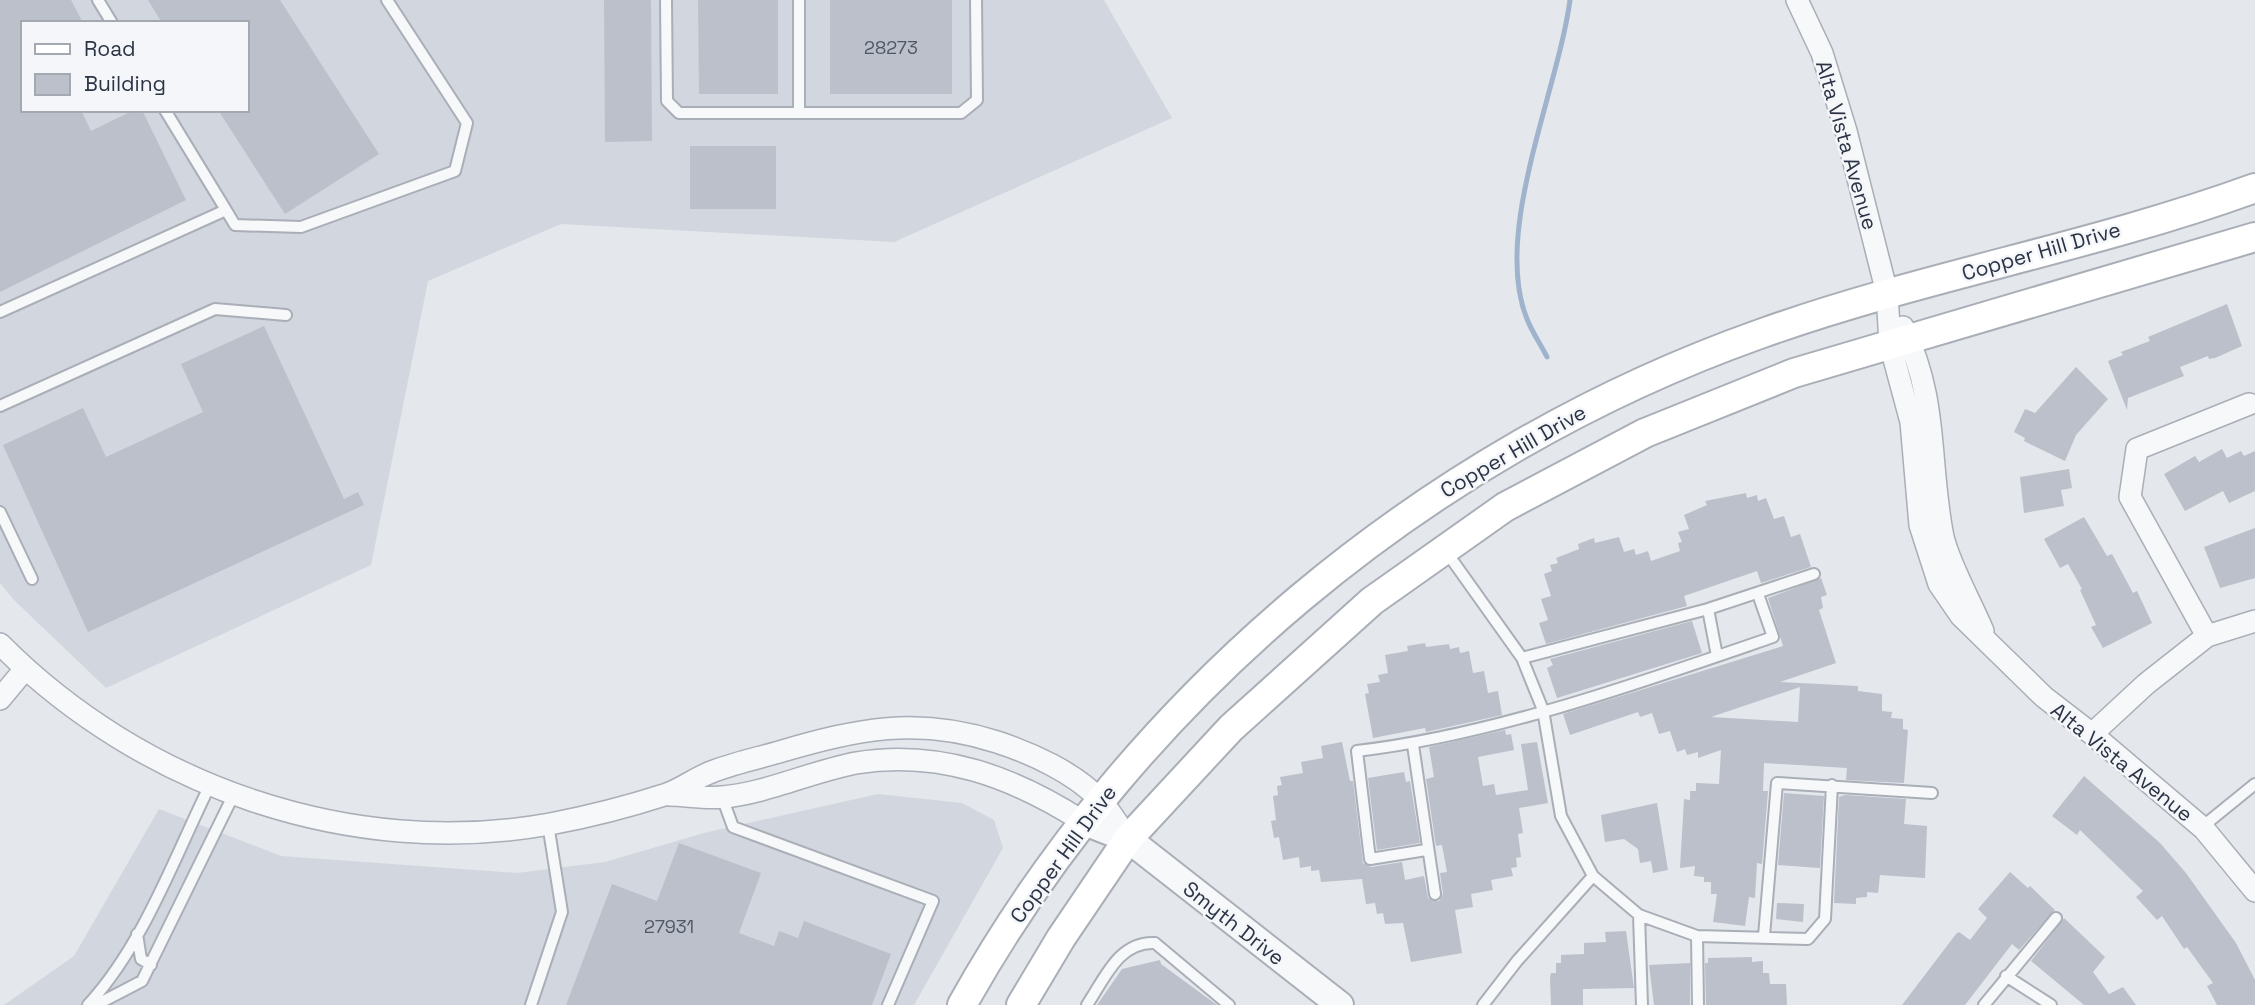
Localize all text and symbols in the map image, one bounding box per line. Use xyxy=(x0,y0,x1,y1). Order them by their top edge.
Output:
legend xyxy=(21,21,248,112)
text: Road xyxy=(84,35,136,62)
house number: 28273 xyxy=(864,36,918,59)
street label: Alta Vista Avenue xyxy=(1810,57,1884,233)
text: Building xyxy=(84,70,166,97)
street label: Copper Hill Drive xyxy=(1958,215,2124,287)
street label: Copper Hill Drive xyxy=(1435,398,1591,504)
street label: Alta Vista Avenue xyxy=(2045,696,2199,828)
street label: Copper Hill Drive xyxy=(1004,780,1122,928)
street label: Smyth Drive xyxy=(1178,875,1290,971)
house number: 27931 xyxy=(644,915,694,938)

